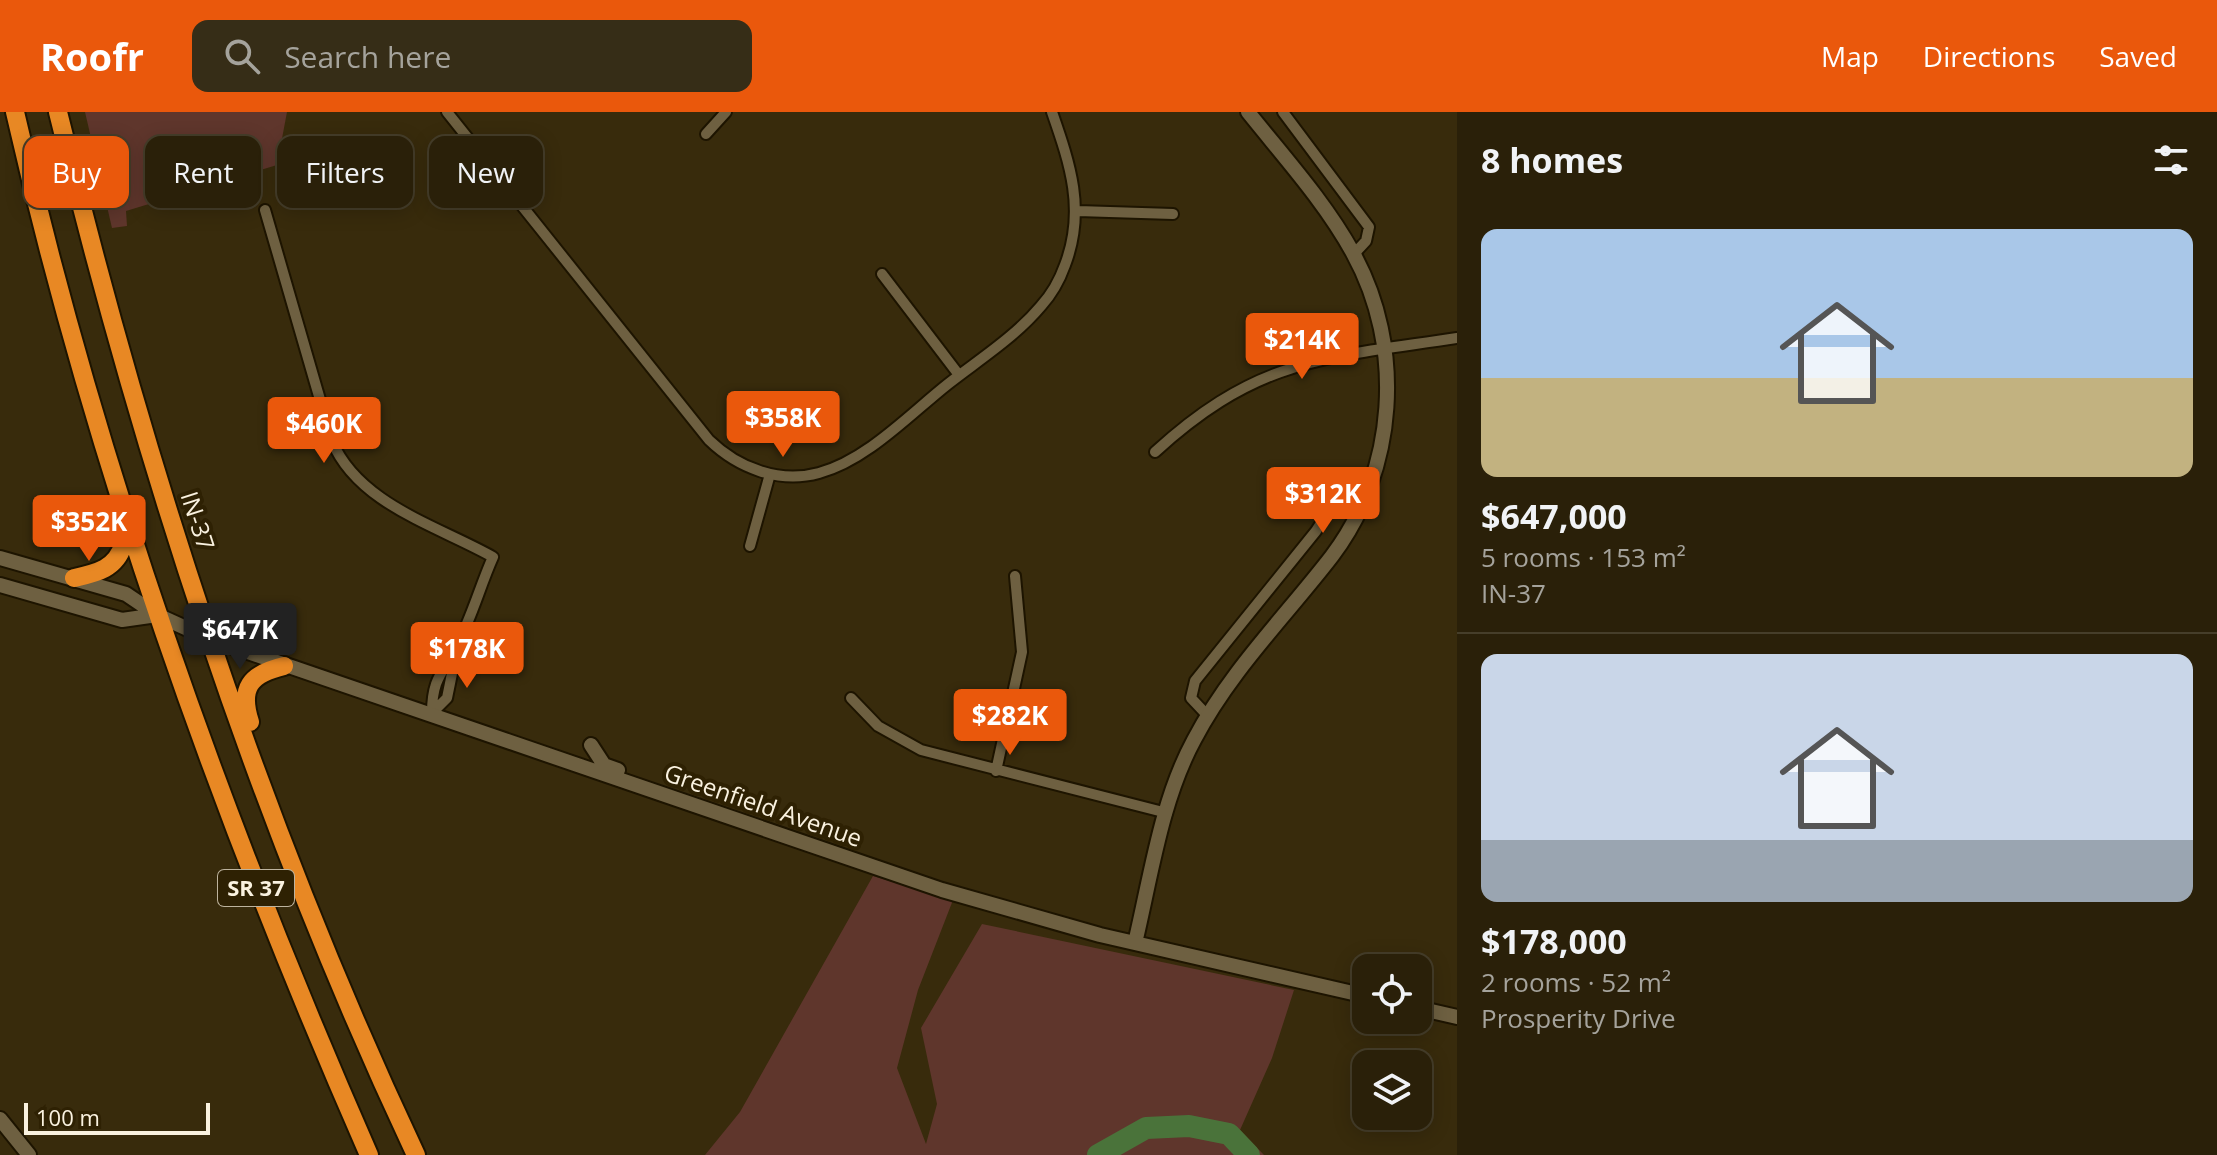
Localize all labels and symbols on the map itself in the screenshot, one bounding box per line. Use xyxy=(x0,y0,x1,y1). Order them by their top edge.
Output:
pin: $214K xyxy=(1246,313,1358,381)
pin: $358K xyxy=(727,391,839,459)
pin: $460K xyxy=(268,397,380,465)
pin: $312K xyxy=(1267,467,1379,535)
street label: IN-37 xyxy=(173,487,223,554)
pin: $352K xyxy=(33,495,145,563)
pin: $647K xyxy=(184,603,296,671)
pin: $178K xyxy=(411,622,523,690)
pin: $282K xyxy=(954,689,1066,757)
street label: Greenfield Avenue xyxy=(660,755,867,854)
road number: SR 37 xyxy=(218,870,294,906)
scale bar xyxy=(24,1099,210,1135)

